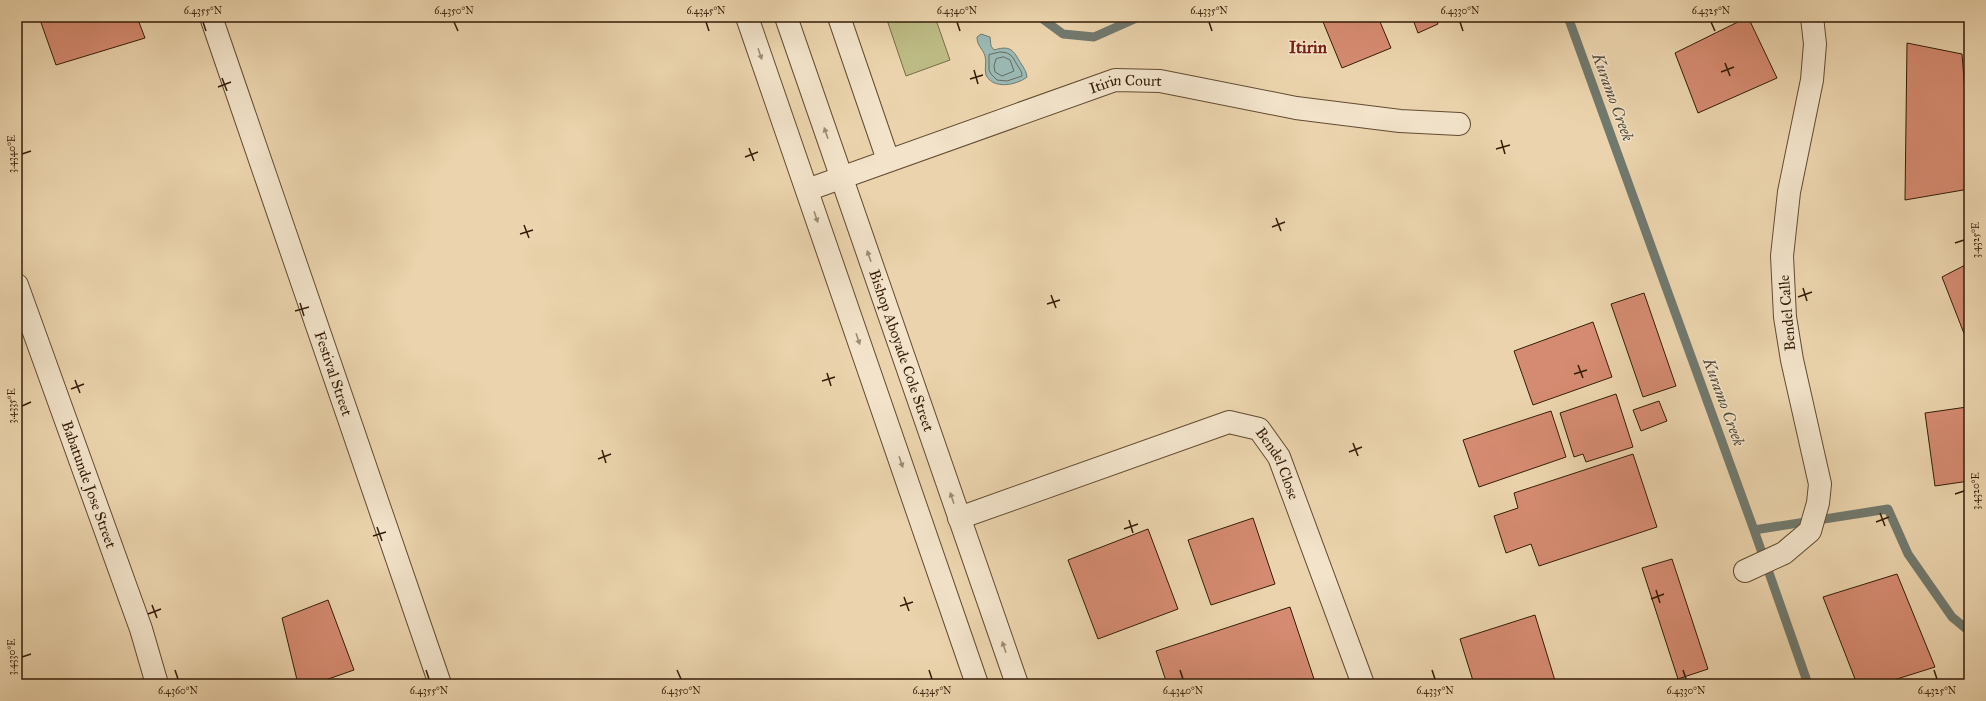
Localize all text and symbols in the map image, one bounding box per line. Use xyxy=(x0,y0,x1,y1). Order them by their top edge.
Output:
text: 6.4355°N xyxy=(184,5,223,17)
text: 6.4350°N xyxy=(434,5,474,17)
text: 6.4345°N xyxy=(686,5,726,17)
text: 6.4340°N xyxy=(937,5,978,17)
text: 6.4335°N xyxy=(1190,5,1228,17)
text: 6.4330°N xyxy=(1441,5,1480,17)
text: 6.4325°N xyxy=(1692,5,1731,17)
district label: Itirin xyxy=(1289,37,1328,58)
one-way arrow xyxy=(757,48,763,60)
water label: Kuramo Creek xyxy=(1588,49,1638,144)
street label: Itirin Court xyxy=(1087,71,1163,97)
one-way arrow xyxy=(823,127,829,139)
text: 3.4340°E xyxy=(6,135,18,173)
one-way arrow xyxy=(813,211,819,223)
text: 3.4325°E xyxy=(1970,222,1982,258)
one-way arrow xyxy=(866,250,872,262)
street label: Bishop Aboyade Cole Street xyxy=(865,267,938,435)
street label: Bendel Calle xyxy=(1775,274,1799,352)
street label: Festival Street xyxy=(311,329,357,419)
one-way arrow xyxy=(856,334,862,346)
water label: Kuramo Creek xyxy=(1699,354,1749,449)
text: 3.4335°E xyxy=(6,388,18,424)
street label: Babatunde Jose Street xyxy=(58,418,120,551)
street label: Bendel Close xyxy=(1252,424,1303,502)
one-way arrow xyxy=(898,457,904,469)
text: 3.4320°E xyxy=(1970,472,1982,510)
one-way arrow xyxy=(949,492,955,504)
text: 3.4330°E xyxy=(6,639,18,675)
one-way arrow xyxy=(1001,641,1007,653)
text: 6.4360°N xyxy=(158,685,198,697)
text: 6.4355°N xyxy=(410,685,449,697)
text: 6.4350°N xyxy=(661,685,701,697)
text: 6.4345°N xyxy=(912,685,952,697)
text: 6.4340°N xyxy=(1163,685,1204,697)
text: 6.4335°N xyxy=(1416,685,1454,697)
text: 6.4330°N xyxy=(1667,685,1706,697)
text: 6.4325°N xyxy=(1918,685,1957,697)

